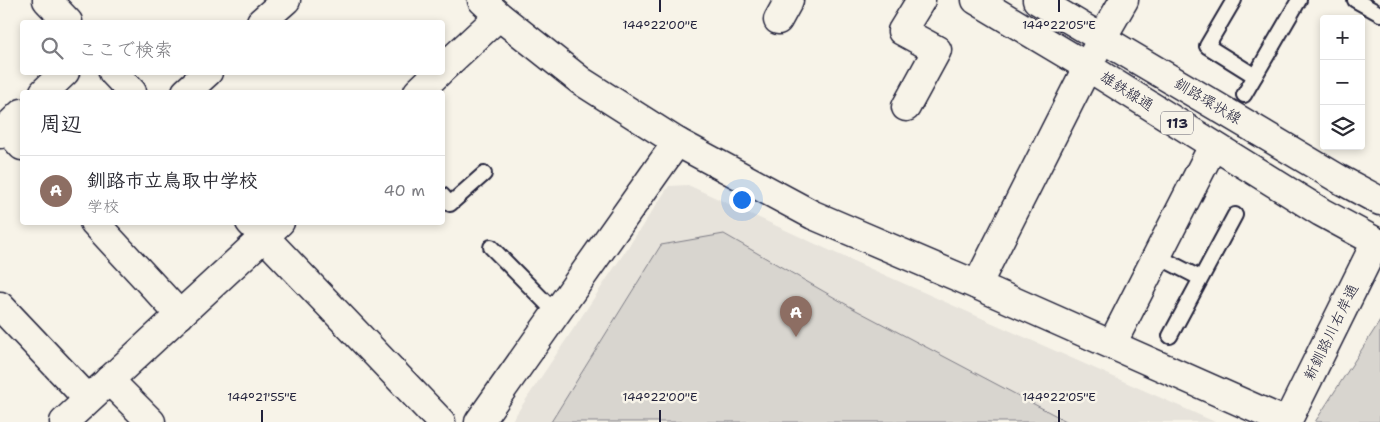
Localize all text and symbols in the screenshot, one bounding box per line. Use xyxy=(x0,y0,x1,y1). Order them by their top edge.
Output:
map controls xyxy=(1320,15,1365,150)
button: + xyxy=(1320,15,1365,60)
text: 144°22'00"E xyxy=(622,17,698,33)
text: 144°22'05"E xyxy=(1022,17,1096,33)
search box xyxy=(20,20,445,75)
icon: search xyxy=(38,34,66,62)
text: ここで検索 xyxy=(78,37,173,62)
button: − xyxy=(1320,60,1365,105)
street label: 雄鉄線通 xyxy=(1096,67,1158,115)
street label: 釧路環状線 xyxy=(1171,73,1245,129)
button: layers xyxy=(1320,105,1365,150)
text: 周辺 xyxy=(40,110,82,138)
road number: 113 xyxy=(1161,112,1193,134)
text: 釧路市立鳥取中学校 xyxy=(87,168,258,193)
text: A xyxy=(50,180,62,201)
text: 40 m xyxy=(383,180,425,201)
your location xyxy=(729,187,755,213)
text: 学校 xyxy=(87,196,119,217)
street label: 新釧路川右岸通 xyxy=(1299,280,1363,384)
pin: A xyxy=(780,296,812,337)
text: 144°21'55"E xyxy=(227,389,297,405)
text: 144°22'00"E xyxy=(622,389,698,405)
text: 144°22'05"E xyxy=(1022,389,1096,405)

